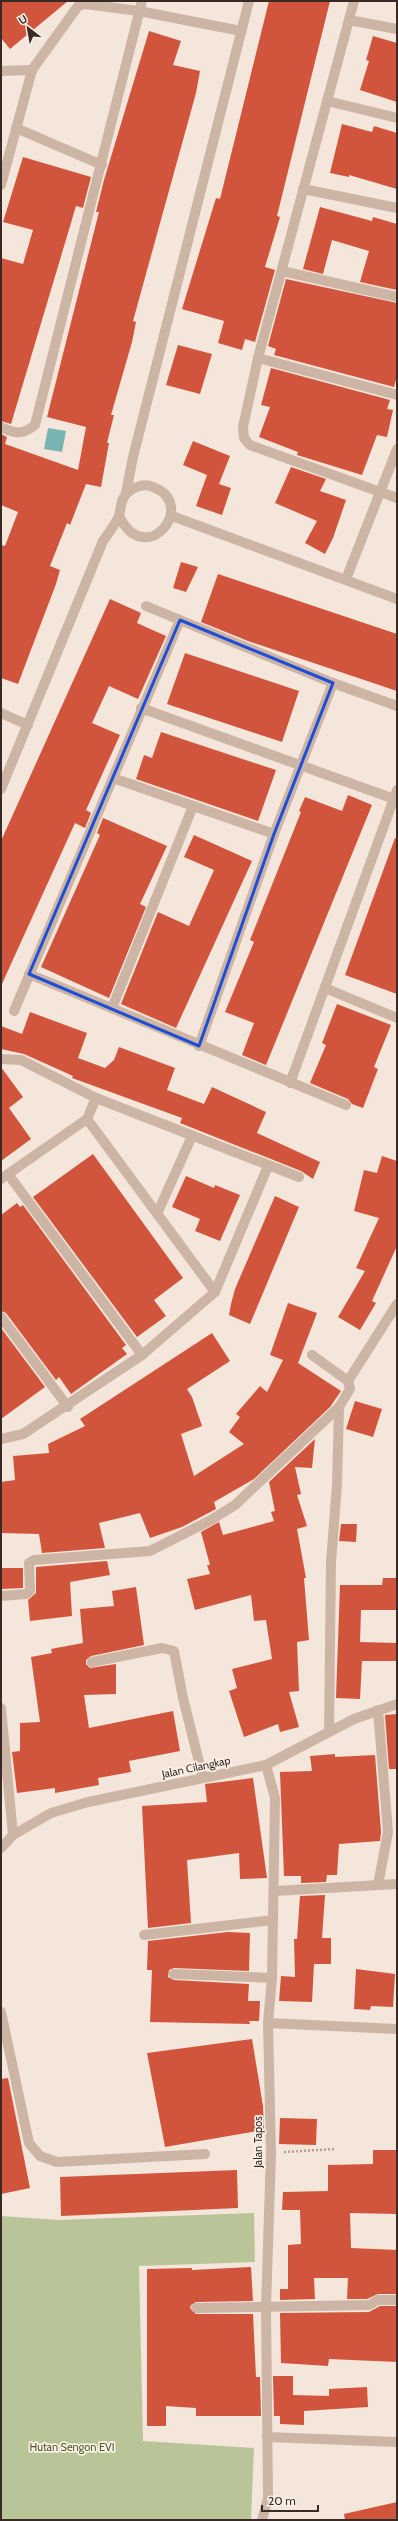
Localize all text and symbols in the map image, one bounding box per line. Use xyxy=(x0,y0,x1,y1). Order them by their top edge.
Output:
north arrow xyxy=(8,8,48,48)
text: U xyxy=(16,11,30,27)
street label: Jalan Cilangkap xyxy=(159,1753,232,1781)
street label: Jalan Tapos xyxy=(251,2116,265,2169)
park label: Hutan Sengon EVI xyxy=(30,2440,115,2454)
scale bar xyxy=(262,2487,318,2513)
text: 20 m xyxy=(268,2493,296,2508)

